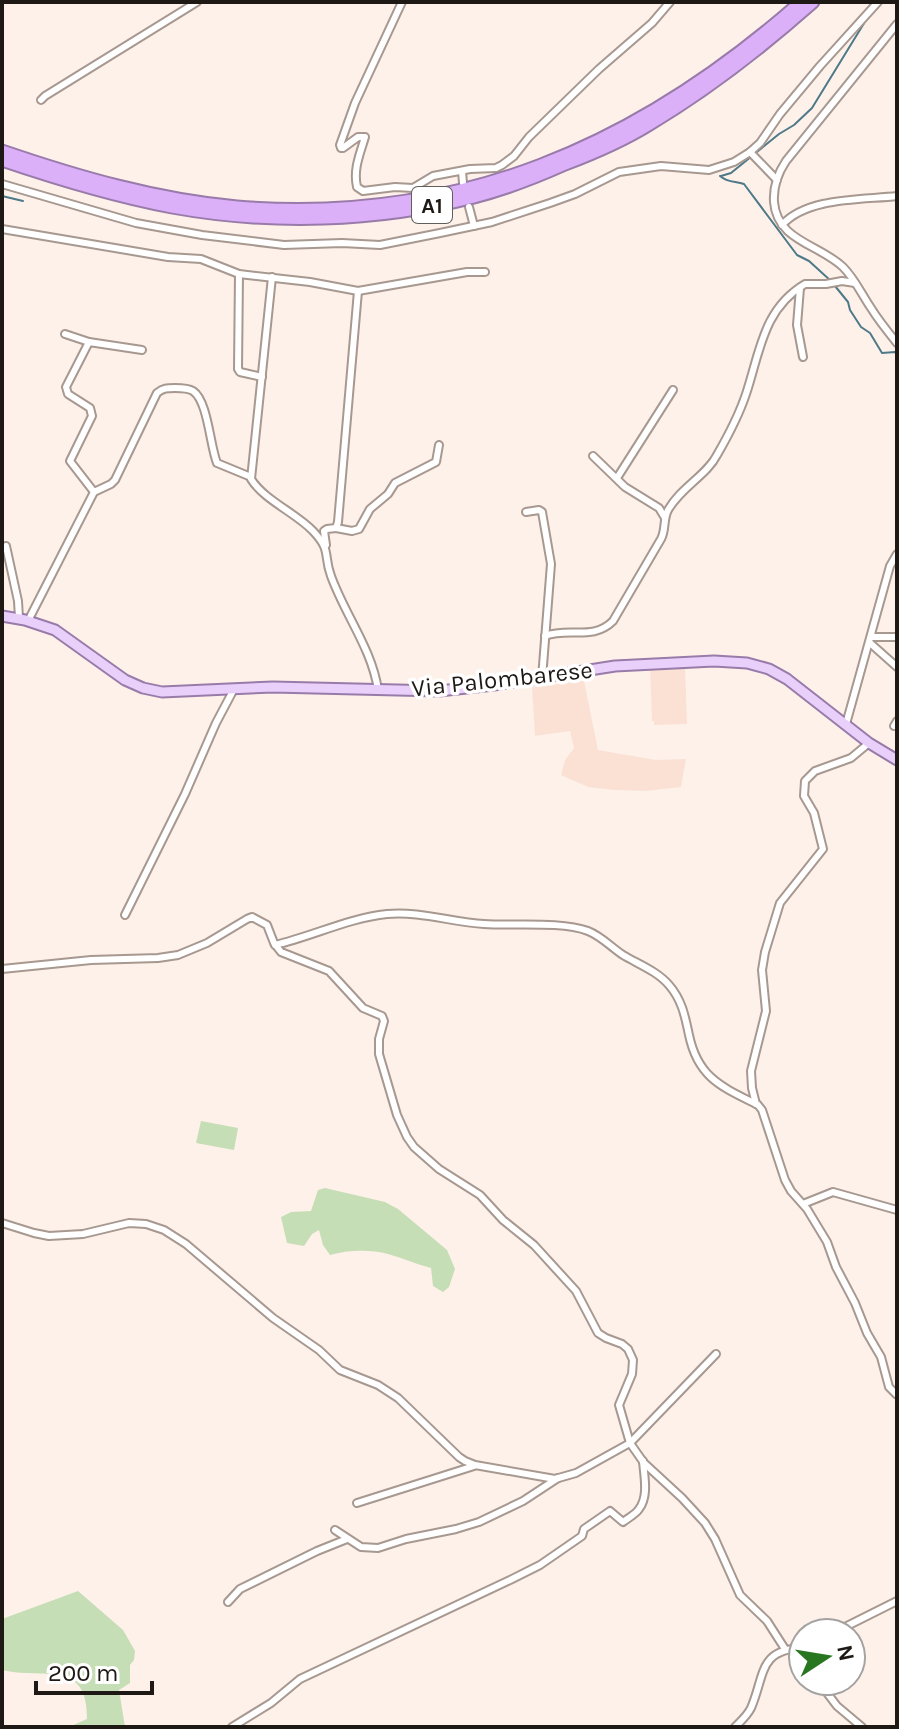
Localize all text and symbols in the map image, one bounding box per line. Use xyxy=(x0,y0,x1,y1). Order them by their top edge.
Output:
road number: A1 xyxy=(412,187,452,223)
street label: Via Palombarese xyxy=(410,656,594,702)
north arrow xyxy=(787,1617,867,1697)
text: N xyxy=(831,1643,860,1663)
scale bar xyxy=(36,1645,152,1695)
text: 200 m xyxy=(48,1659,119,1687)

